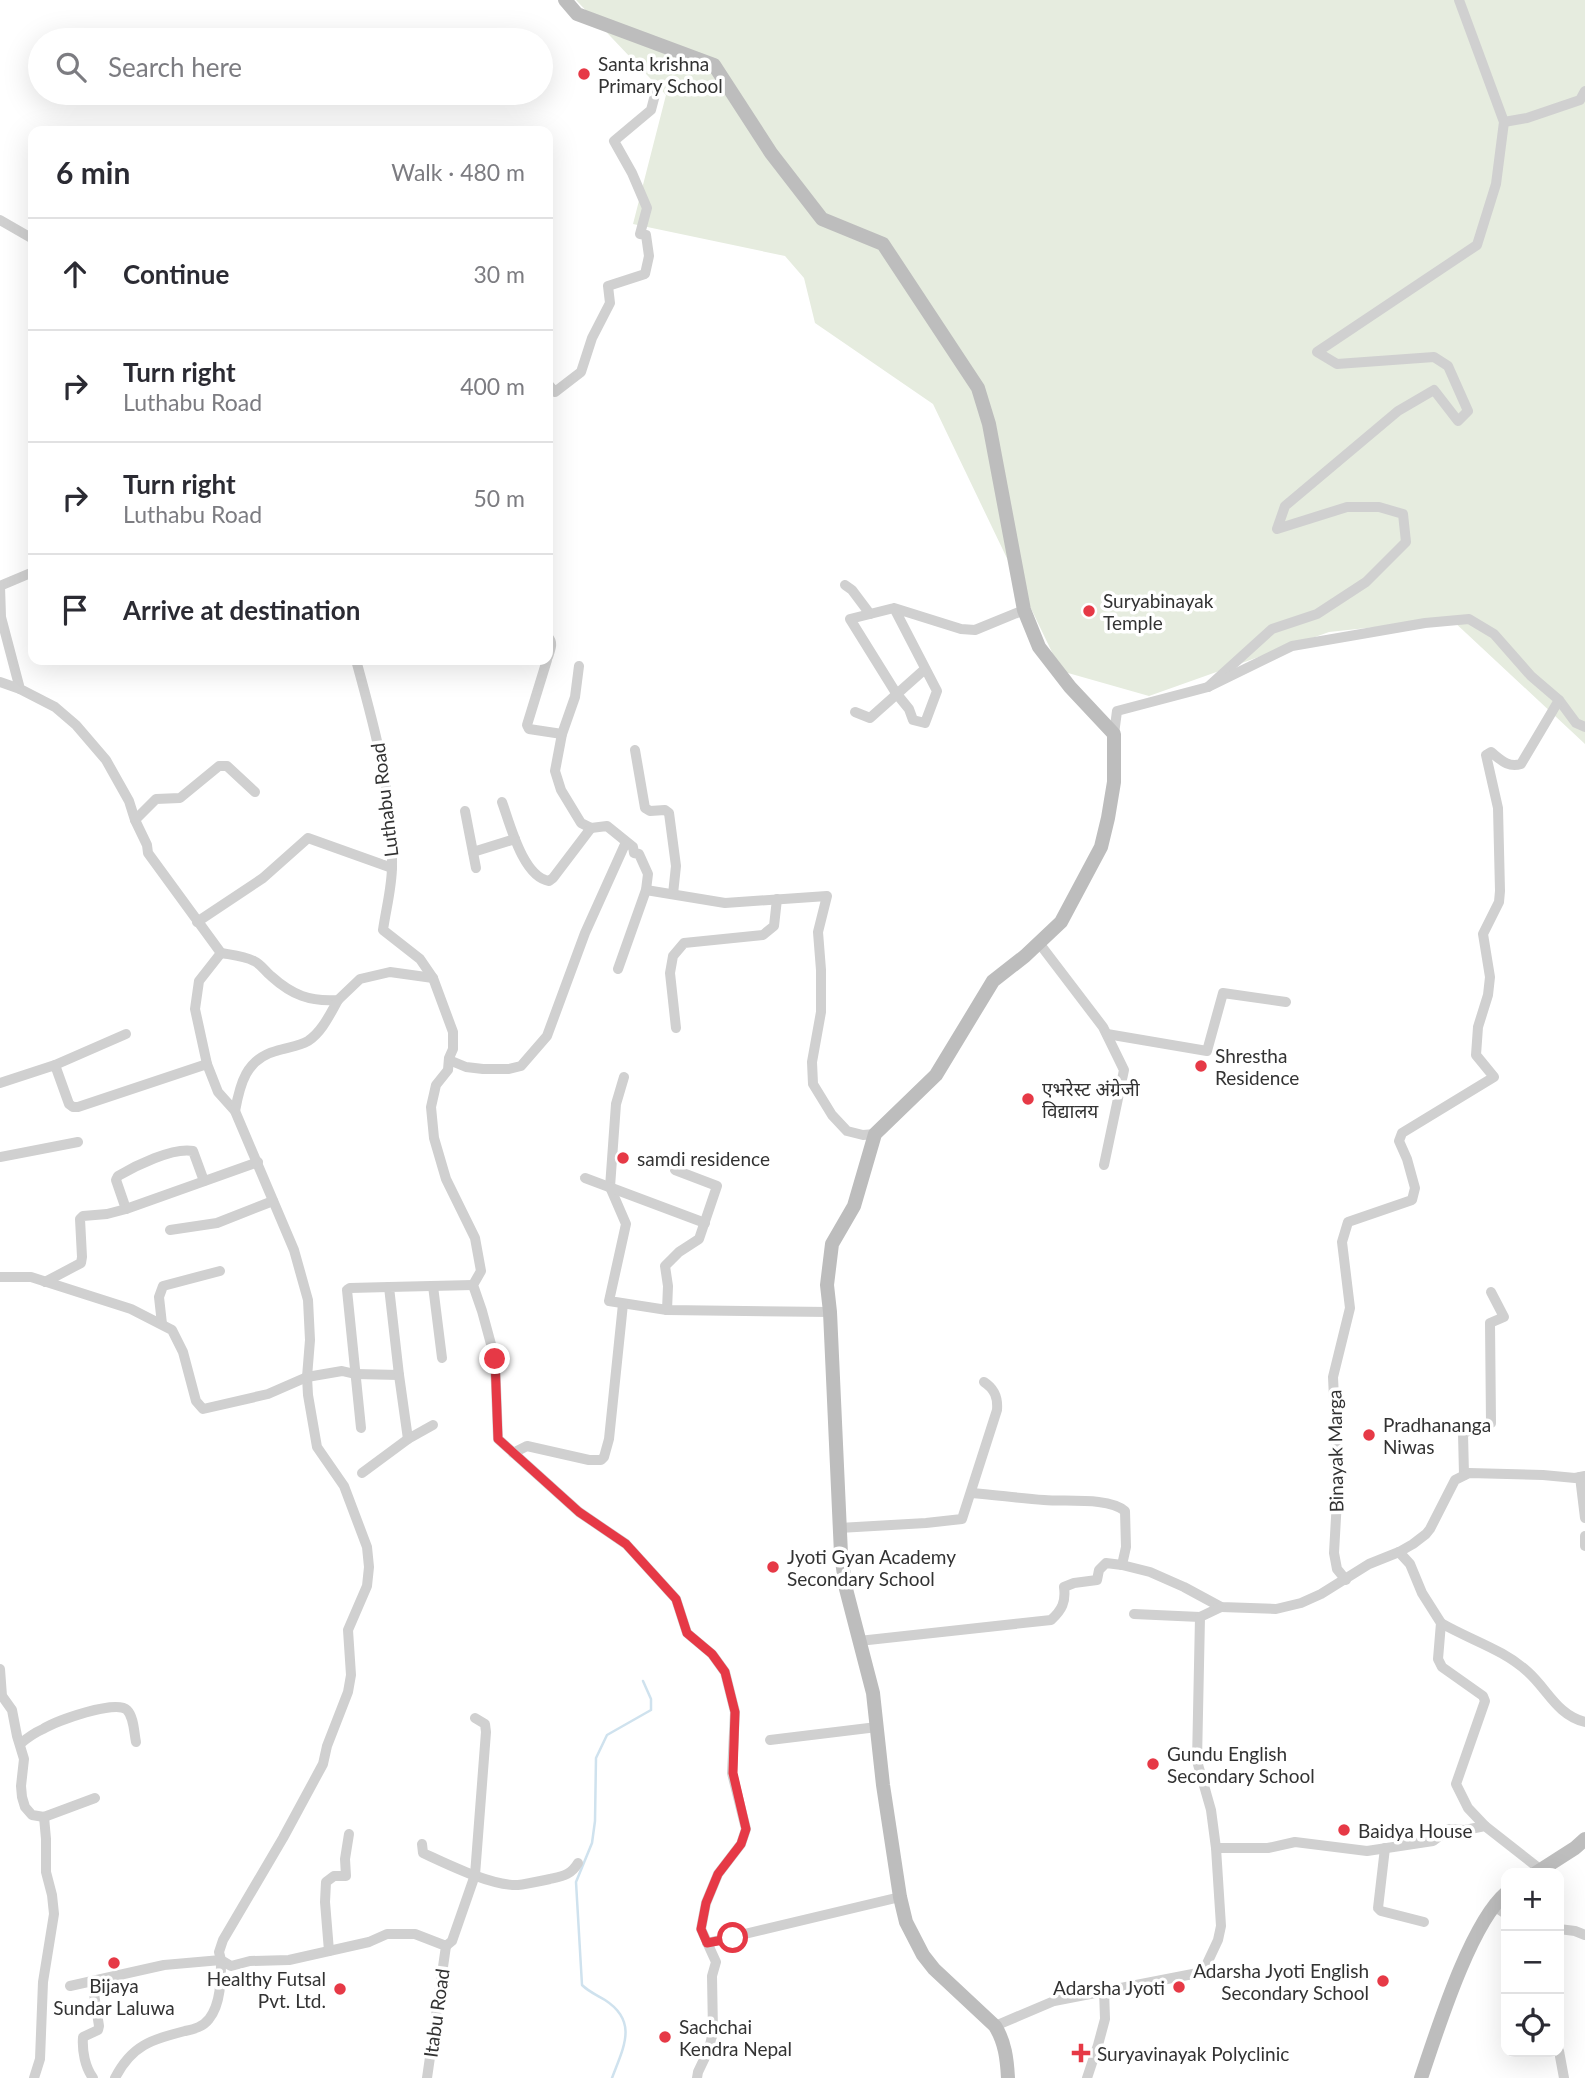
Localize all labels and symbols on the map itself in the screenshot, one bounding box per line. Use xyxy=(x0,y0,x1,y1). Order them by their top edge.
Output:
place label: Santa krishna Primary School xyxy=(598,52,723,97)
marker: Santa krishna Primary School xyxy=(576,66,592,82)
place label: Suryabinayak Temple xyxy=(1103,589,1214,634)
marker: Suryabinayak Temple xyxy=(1081,603,1097,619)
street label: Luthabu Road xyxy=(366,742,402,858)
place label: Shrestha Residence xyxy=(1215,1044,1299,1089)
marker: Shrestha Residence xyxy=(1193,1058,1209,1074)
place label: एभरेस्ट अंग्रेजी विद्यालय xyxy=(1042,1077,1141,1122)
marker: एभरेस्ट अंग्रेजी विद्यालय xyxy=(1020,1091,1036,1107)
place label: samdi residence xyxy=(637,1147,770,1170)
marker: samdi residence xyxy=(615,1150,631,1166)
route end xyxy=(479,1343,510,1374)
street label: Binayak Marga xyxy=(1322,1389,1348,1513)
place label: Pradhananga Niwas xyxy=(1383,1413,1491,1458)
marker: Pradhananga Niwas xyxy=(1361,1427,1377,1443)
place label: Jyoti Gyan Academy Secondary School xyxy=(787,1545,956,1590)
marker: Jyoti Gyan Academy Secondary School xyxy=(765,1559,781,1575)
place label: Gundu English Secondary School xyxy=(1167,1742,1315,1787)
marker: Gundu English Secondary School xyxy=(1145,1756,1161,1772)
place label: Baidya House xyxy=(1358,1819,1473,1842)
marker: Baidya House xyxy=(1336,1822,1352,1838)
route start xyxy=(717,1922,748,1953)
marker: Bijaya Sundar Laluwa xyxy=(106,1955,122,1971)
place label: Adarsha Jyoti English Secondary School xyxy=(1193,1959,1369,2004)
place label: Healthy Futsal Pvt. Ltd. xyxy=(207,1967,326,2012)
street label: Itabu Road xyxy=(418,1967,454,2059)
marker: Adarsha Jyoti English Secondary School xyxy=(1375,1973,1391,1989)
place label: Bijaya Sundar Laluwa xyxy=(53,1974,175,2019)
place label: Adarsha Jyoti xyxy=(1053,1976,1165,1999)
marker: Adarsha Jyoti xyxy=(1171,1979,1187,1995)
marker: Healthy Futsal Pvt. Ltd. xyxy=(332,1981,348,1997)
place label: Sachchai Kendra Nepal xyxy=(679,2015,792,2060)
marker: Sachchai Kendra Nepal xyxy=(657,2029,673,2045)
place label: Suryavinayak Polyclinic xyxy=(1097,2042,1289,2065)
marker: Suryavinayak Polyclinic xyxy=(1071,2043,1091,2063)

